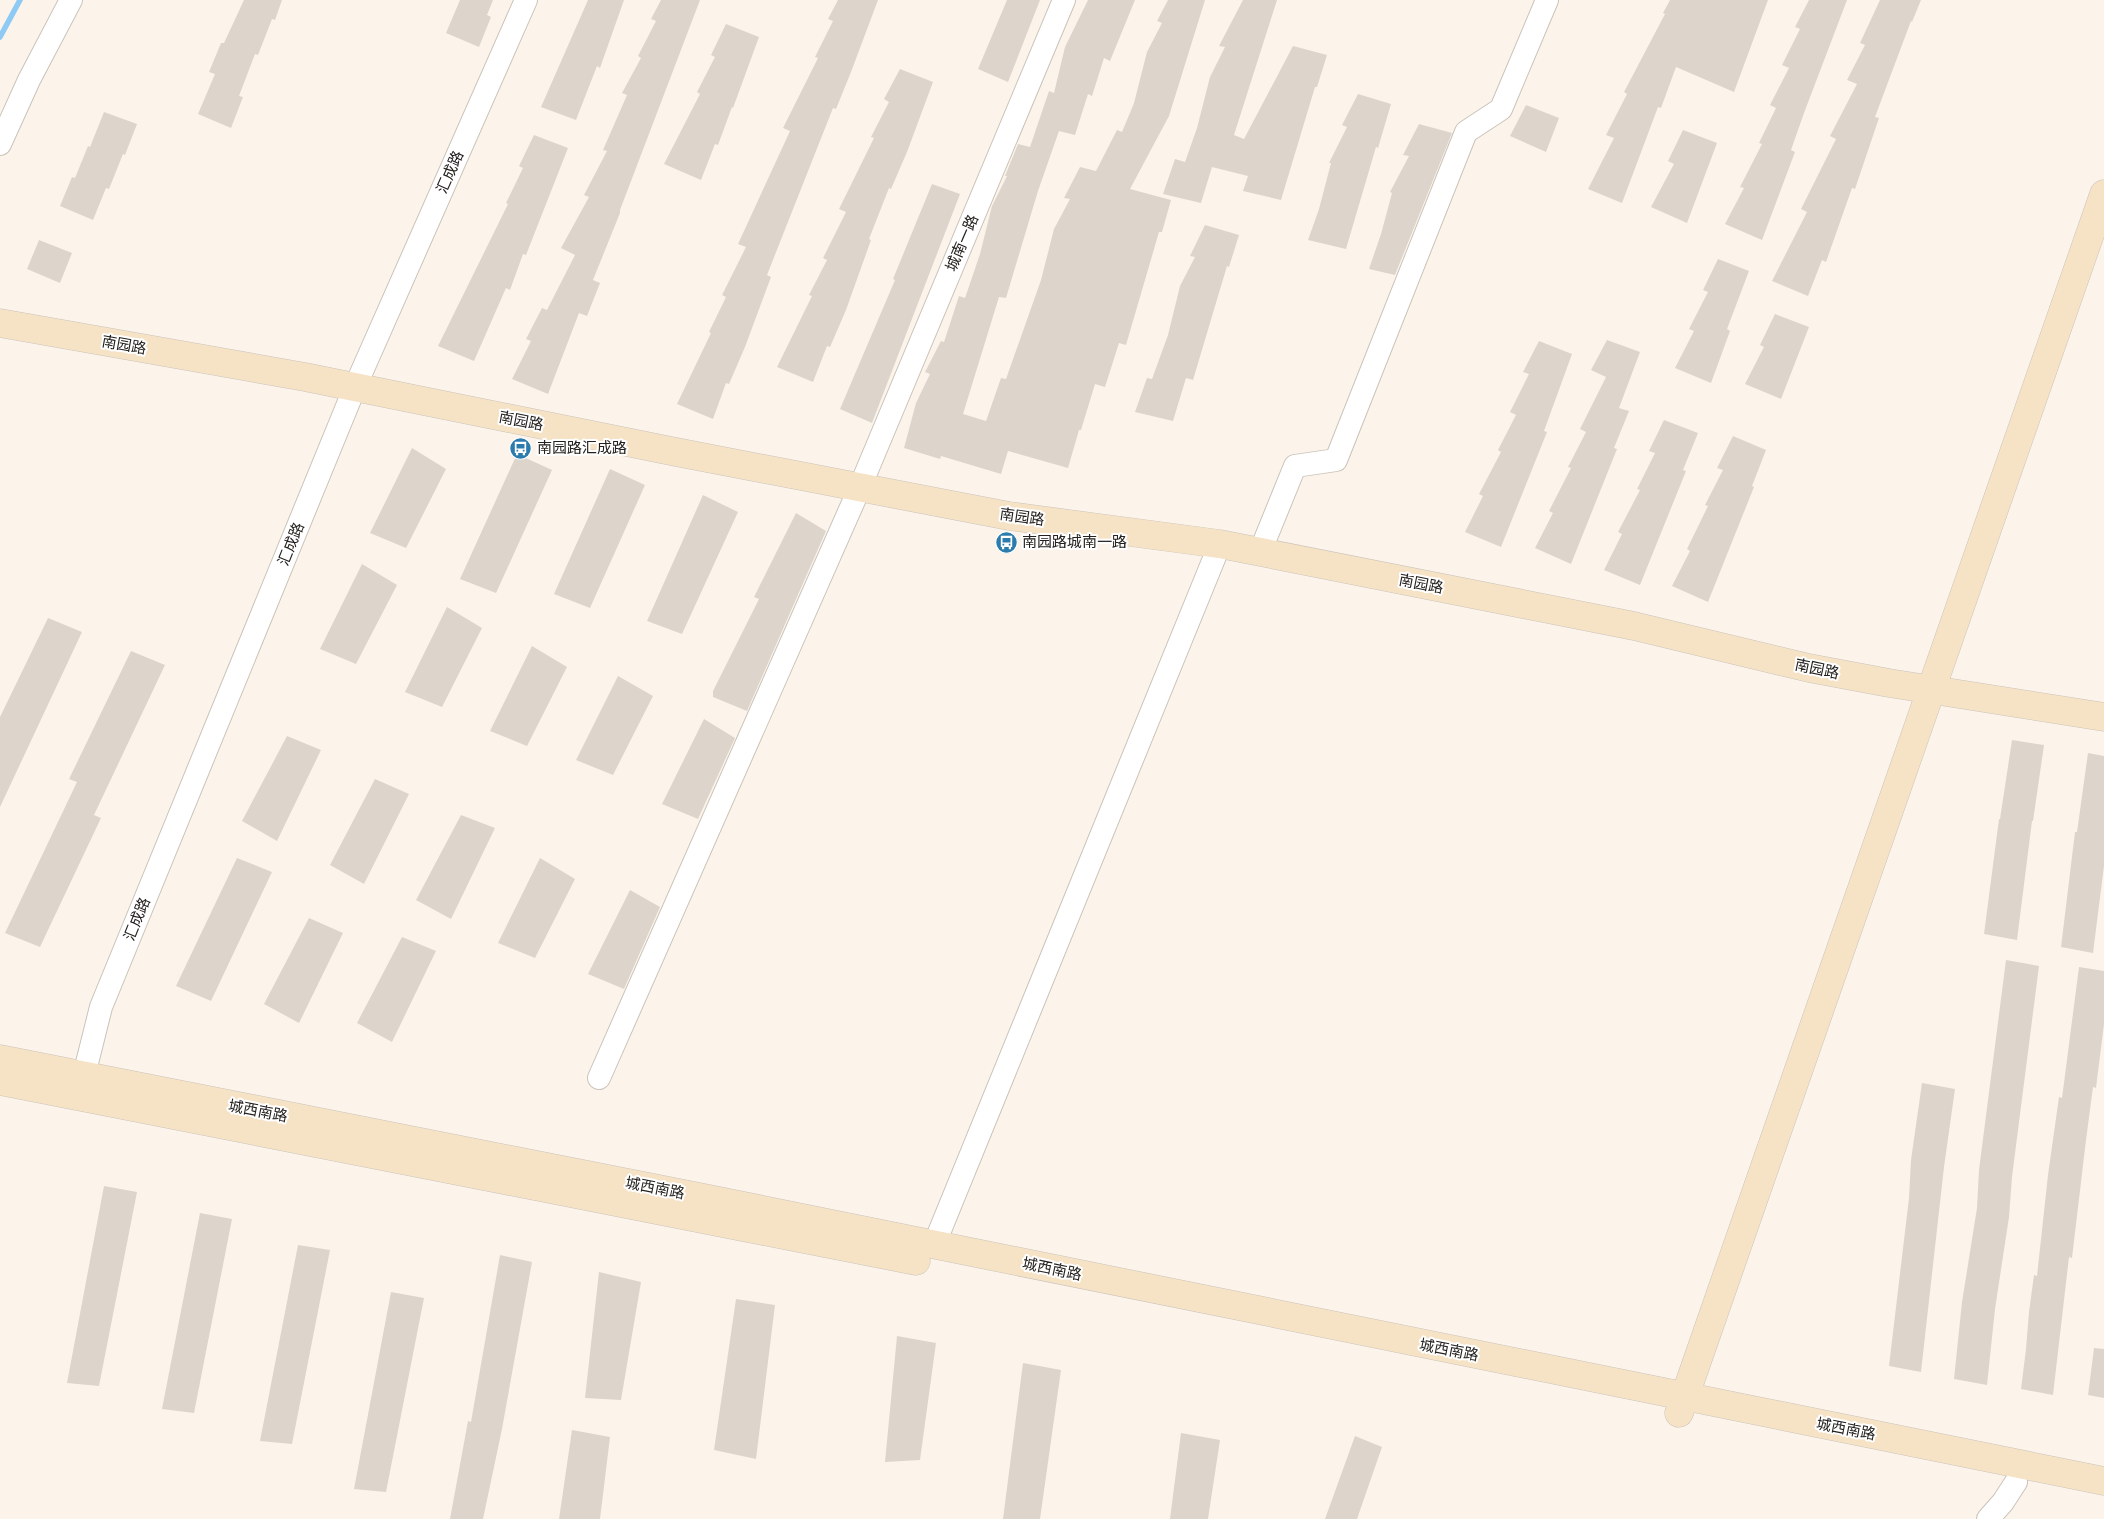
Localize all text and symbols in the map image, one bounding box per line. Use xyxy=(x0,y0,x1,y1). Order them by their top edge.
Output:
street label: 汇成路 xyxy=(434,148,469,197)
street label: 城南一路 xyxy=(943,212,984,275)
street label: 南园路 xyxy=(100,333,148,360)
street label: 南园路 xyxy=(497,409,545,436)
bus stop icon: 南园路汇成路 xyxy=(509,436,533,460)
place label: 南园路汇成路 xyxy=(537,440,627,459)
street label: 南园路 xyxy=(998,506,1045,531)
street label: 汇成路 xyxy=(275,520,310,569)
bus stop icon: 南园路城南一路 xyxy=(994,530,1018,554)
place label: 南园路城南一路 xyxy=(1022,534,1127,553)
street label: 南园路 xyxy=(1397,572,1445,599)
street label: 南园路 xyxy=(1793,656,1841,684)
street label: 汇成路 xyxy=(121,895,156,944)
street label: 城西南路 xyxy=(226,1097,289,1128)
street label: 城西南路 xyxy=(623,1174,686,1205)
street label: 城西南路 xyxy=(1020,1255,1083,1286)
street label: 城西南路 xyxy=(1417,1336,1480,1367)
street label: 城西南路 xyxy=(1814,1415,1877,1446)

